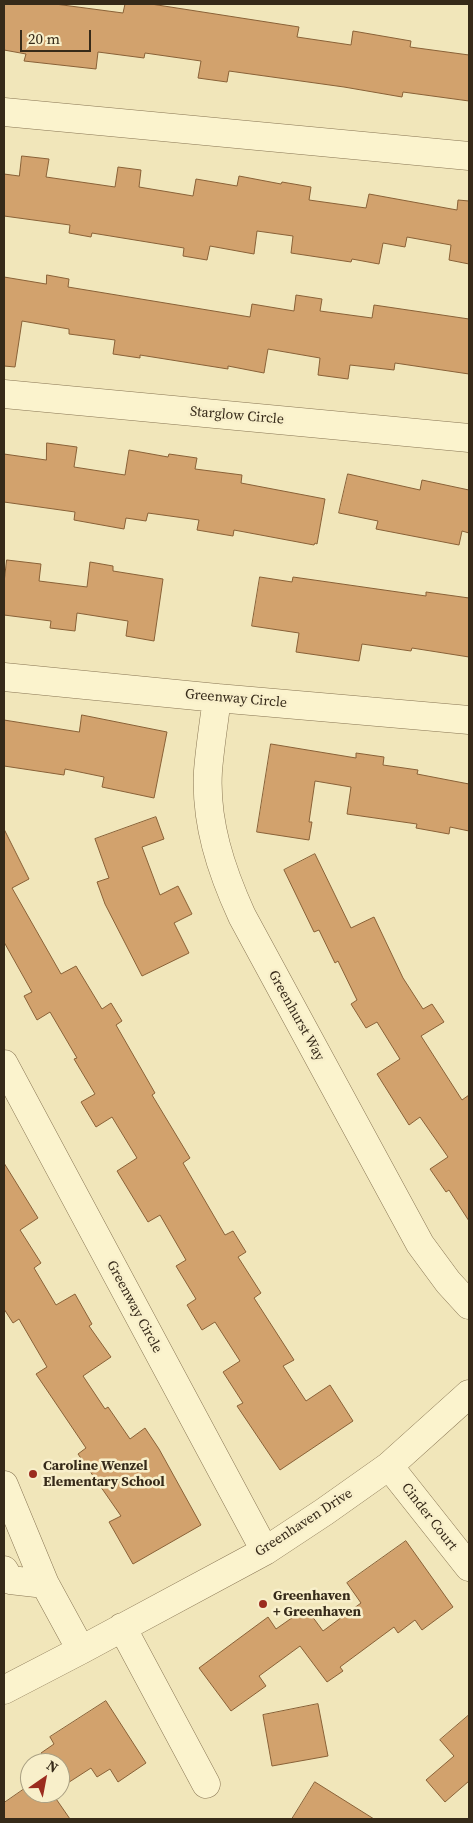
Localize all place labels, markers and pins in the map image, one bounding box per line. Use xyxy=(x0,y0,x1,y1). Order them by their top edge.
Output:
place label: Caroline Wenzel Elementary School xyxy=(43,1458,165,1490)
marker: Caroline Wenzel Elementary School xyxy=(27,1468,39,1480)
place label: Greenhaven + Greenhaven xyxy=(273,1588,361,1620)
marker: Greenhaven + Greenhaven xyxy=(257,1598,269,1610)

